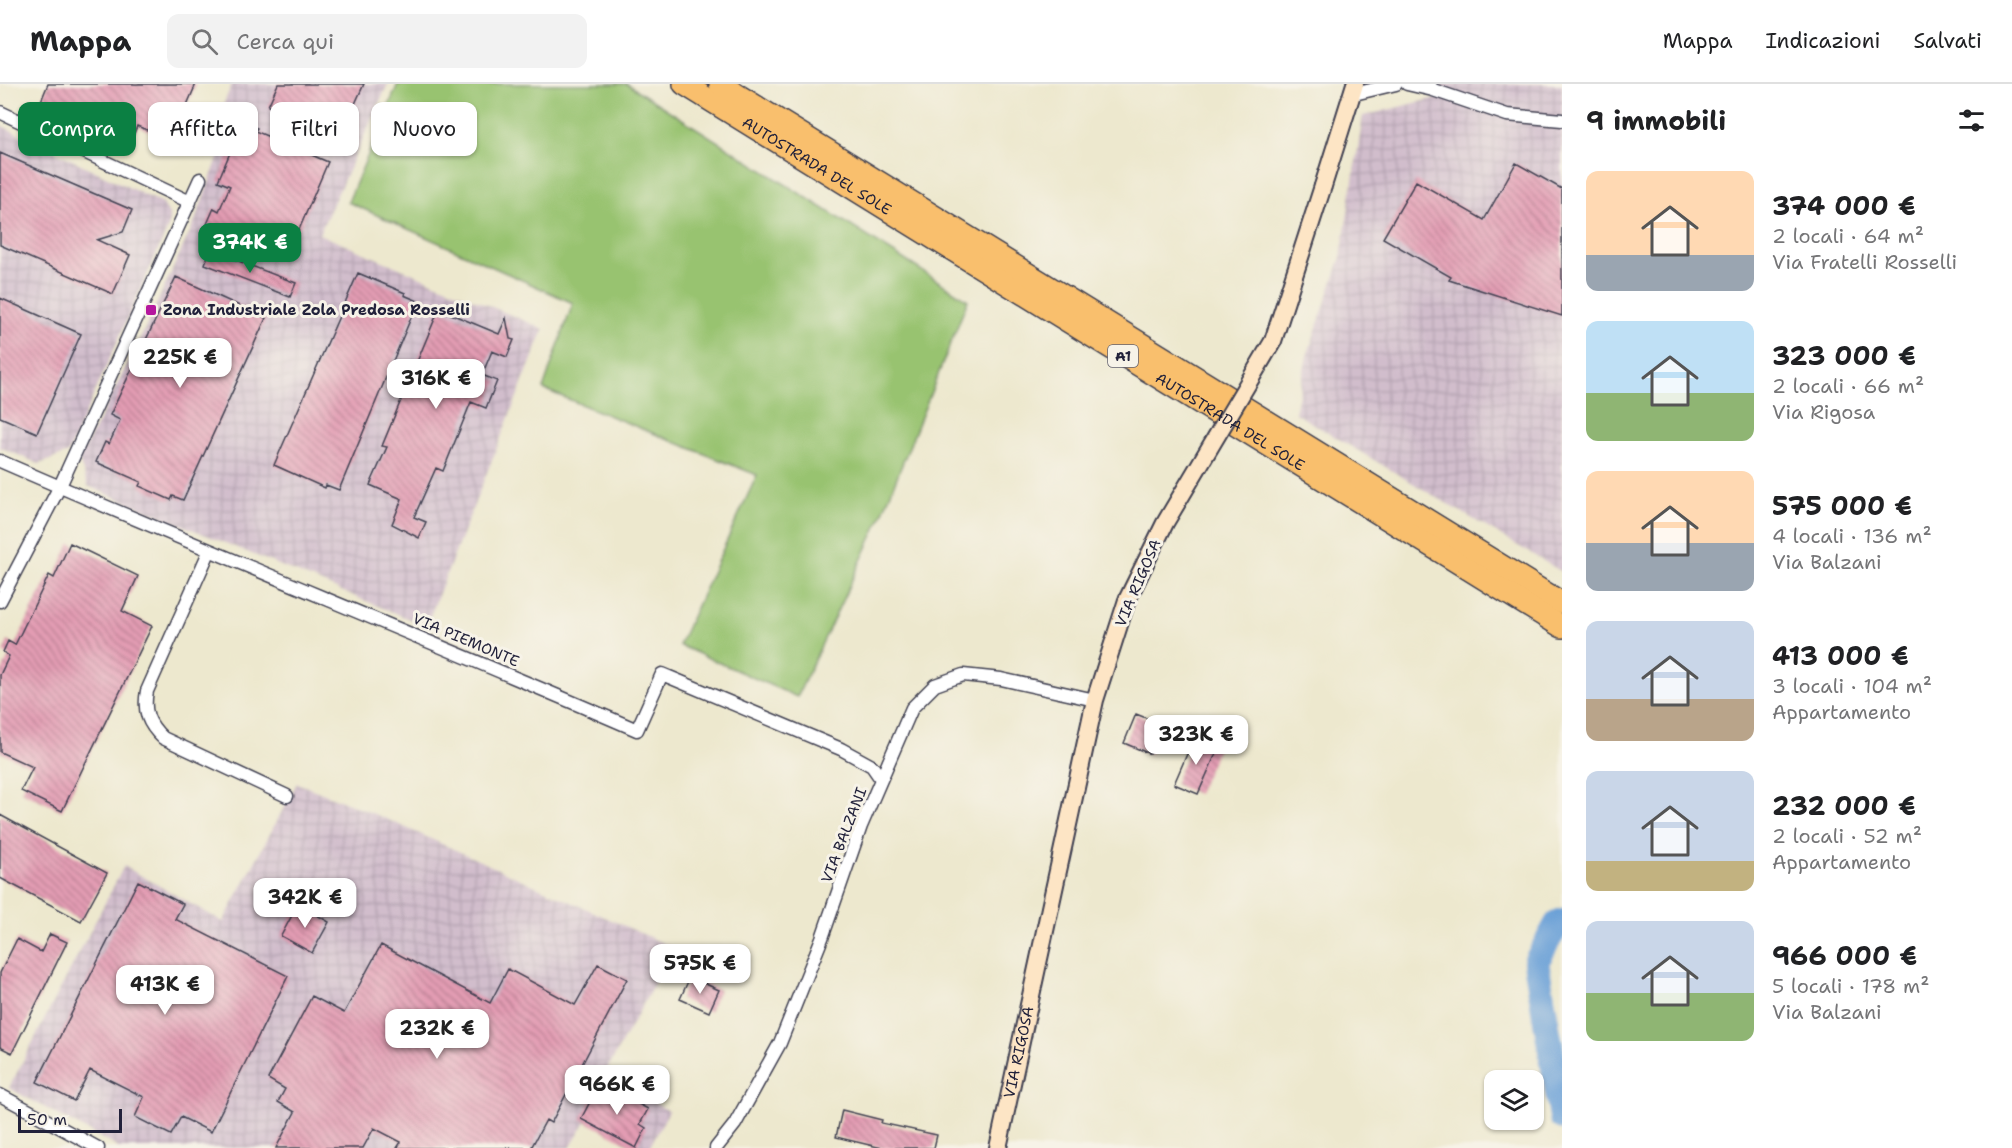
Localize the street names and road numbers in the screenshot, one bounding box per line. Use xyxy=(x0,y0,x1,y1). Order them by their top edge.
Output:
street label: AUTOSTRADA DEL SOLE xyxy=(738,112,895,220)
road number: A1 xyxy=(1108,345,1138,367)
street label: AUTOSTRADA DEL SOLE xyxy=(1152,368,1308,475)
street label: VIA RIGOSA xyxy=(1111,536,1165,630)
street label: VIA PIEMONTE xyxy=(410,609,522,671)
street label: VIA BALZANI xyxy=(817,784,871,886)
street label: VIA RIGOSA xyxy=(999,1004,1038,1100)

